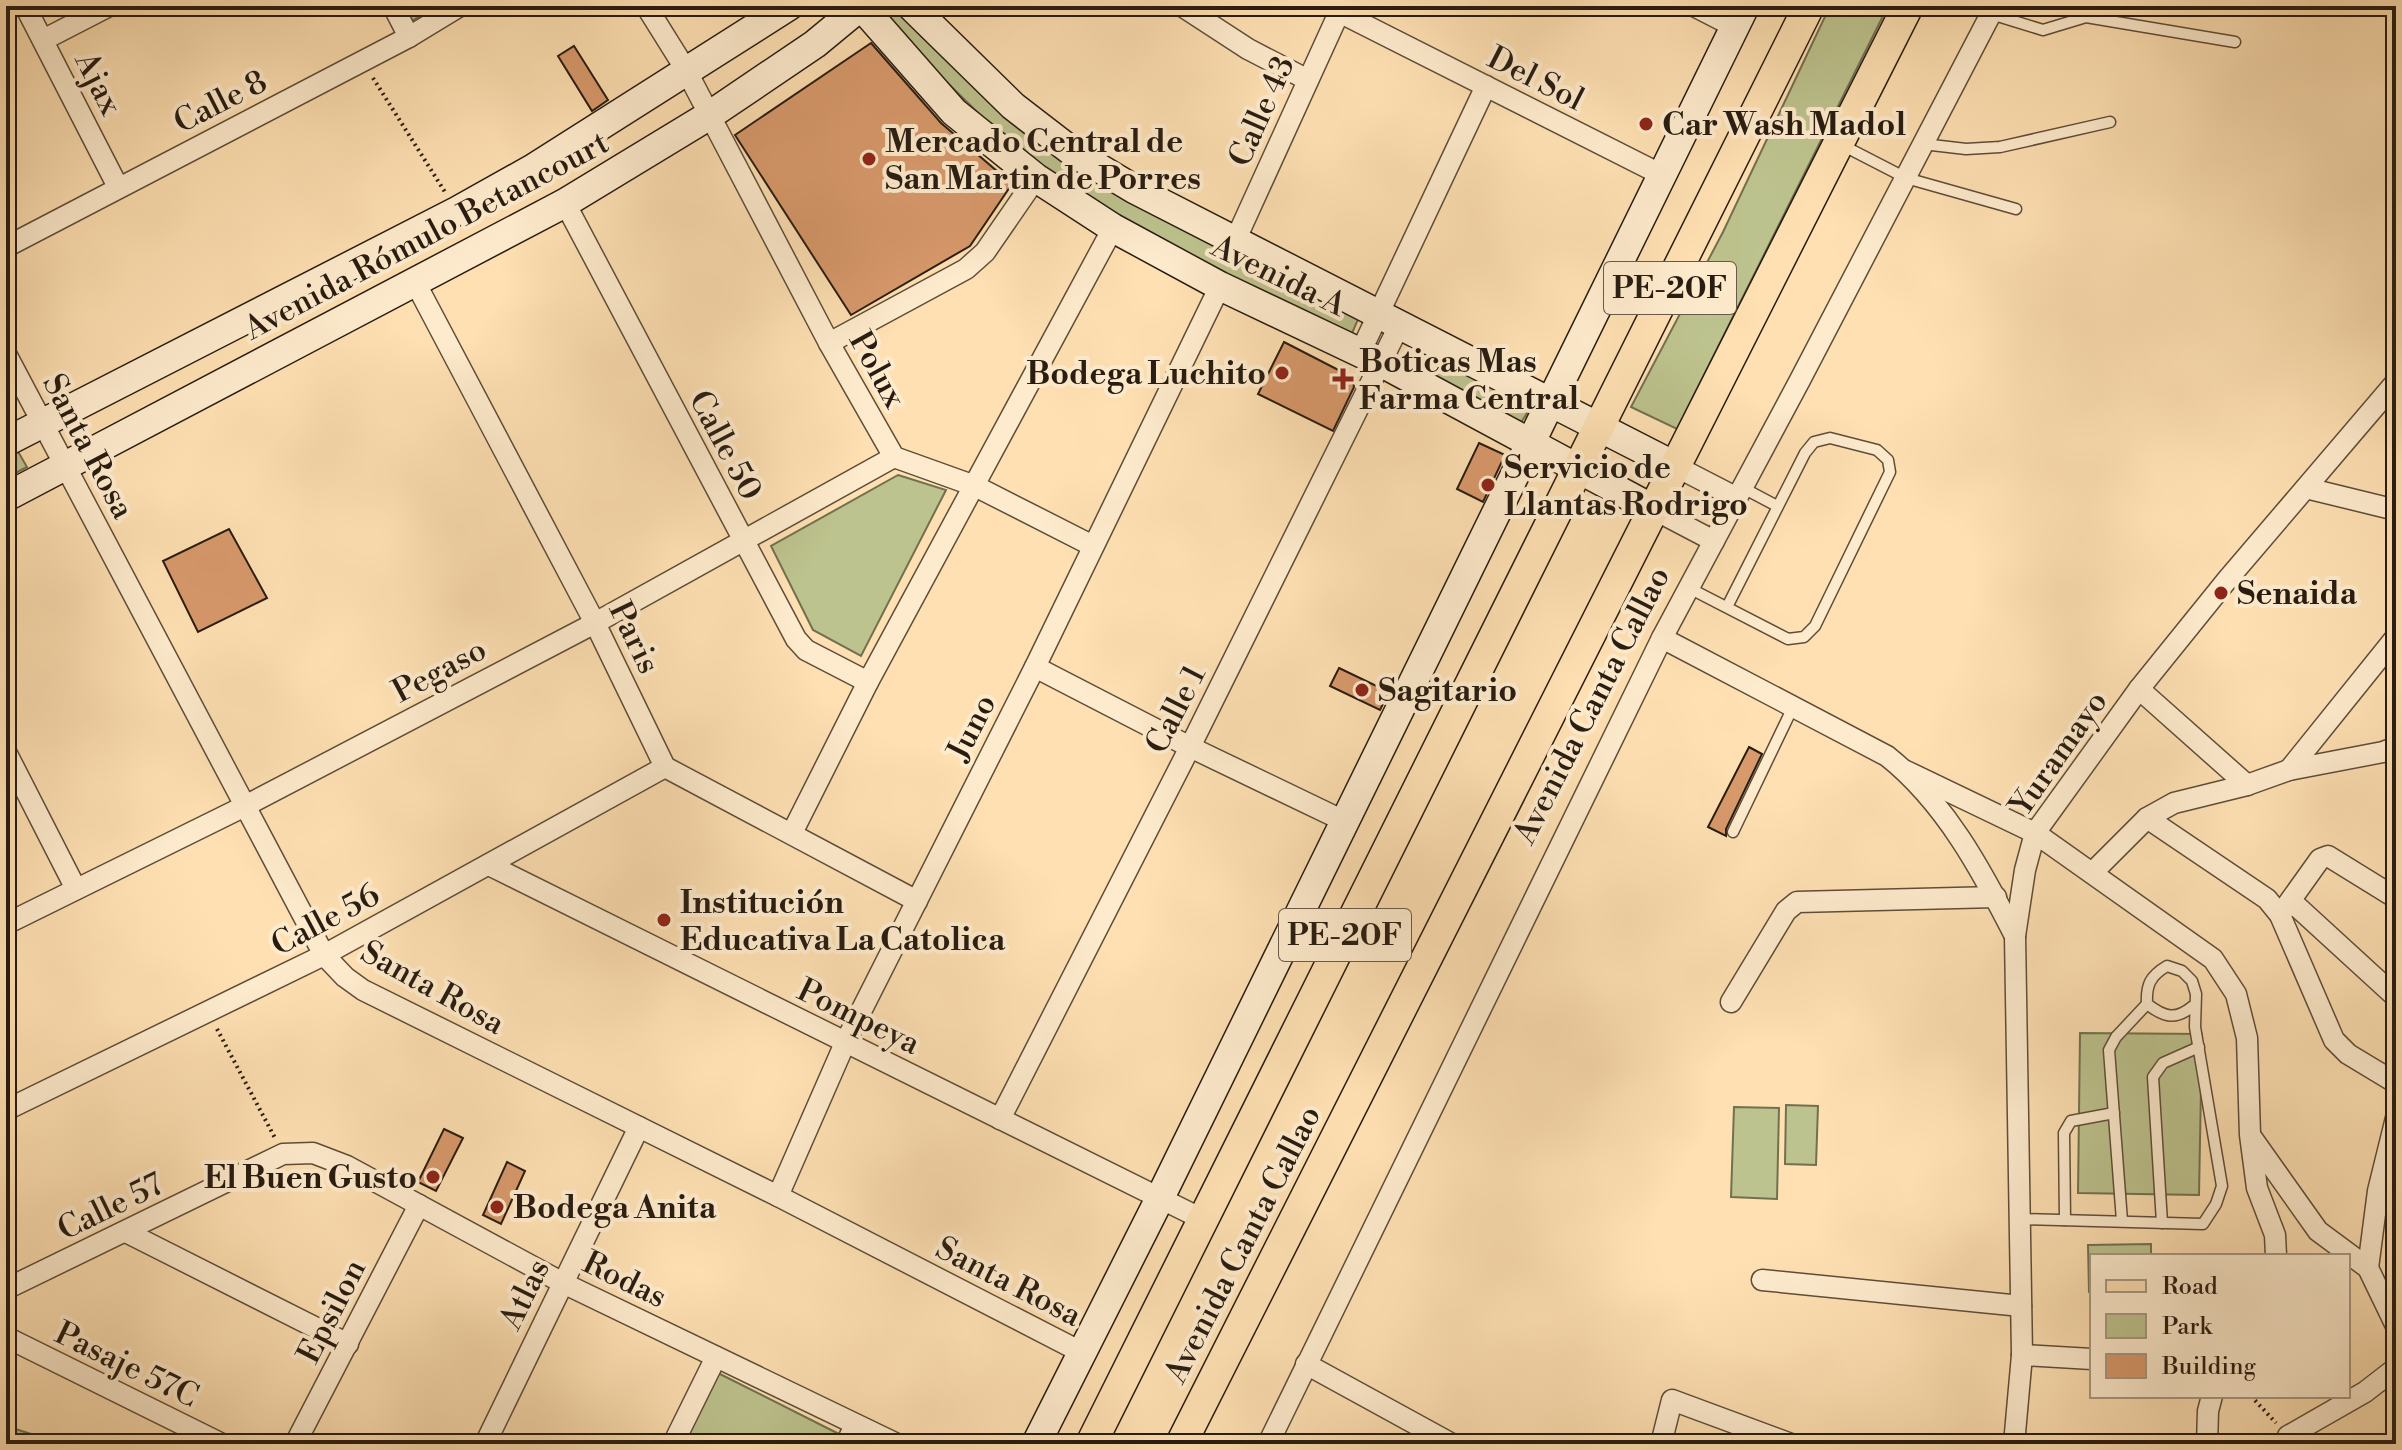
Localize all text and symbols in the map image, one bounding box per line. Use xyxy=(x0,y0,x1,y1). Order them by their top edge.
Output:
street label: Del Sol xyxy=(1481,38,1591,120)
street label: Ajax xyxy=(65,45,131,122)
street label: Calle 43 xyxy=(1220,50,1304,173)
street label: Calle 8 xyxy=(167,61,274,142)
place label: Car Wash Madol xyxy=(1662,105,1906,145)
marker: Car Wash Madol xyxy=(1637,115,1655,133)
place label: Mercado Central de San Martin de Porres xyxy=(885,122,1201,199)
street label: Avenida Rómulo Betancourt xyxy=(237,123,616,350)
marker: Mercado Central de San Martin de Porres xyxy=(860,150,878,168)
street label: Avenida A xyxy=(1204,226,1353,326)
road number: PE-20F xyxy=(1604,262,1736,314)
street label: Polux xyxy=(840,324,915,416)
place label: Boticas Mas Farma Central xyxy=(1359,342,1580,419)
place label: Bodega Luchito xyxy=(1026,354,1266,394)
marker: Bodega Luchito xyxy=(1273,364,1291,382)
street label: Santa Rosa xyxy=(33,367,143,526)
marker: Boticas Mas Farma Central xyxy=(1334,370,1352,388)
street label: Calle 50 xyxy=(680,384,771,507)
place label: Servicio de Llantas Rodrigo xyxy=(1504,448,1748,525)
marker: Servicio de Llantas Rodrigo xyxy=(1479,476,1497,494)
street label: Avenida Canta Callao xyxy=(1504,560,1679,852)
place label: Senaida xyxy=(2237,574,2358,614)
marker: Senaida xyxy=(2212,584,2230,602)
street label: Paris xyxy=(600,595,669,680)
street label: Pegaso xyxy=(386,630,493,712)
street label: Calle 1 xyxy=(1137,658,1215,760)
place label: Sagitario xyxy=(1378,671,1517,711)
marker: Sagitario xyxy=(1353,681,1371,699)
street label: Yuramayo xyxy=(2000,683,2116,826)
street label: Juno xyxy=(938,688,1005,768)
street label: Calle 56 xyxy=(264,875,386,965)
place label: Institución Educativa La Catolica xyxy=(680,883,1006,960)
road number: PE-20F xyxy=(1279,909,1411,961)
marker: Institución Educativa La Catolica xyxy=(655,911,673,929)
street label: Santa Rosa xyxy=(354,932,512,1044)
street label: Pompeya xyxy=(791,970,927,1064)
street label: Avenida Canta Callao xyxy=(1155,1099,1330,1391)
place label: El Buen Gusto xyxy=(204,1158,417,1198)
street label: Calle 57 xyxy=(51,1164,170,1250)
marker: El Buen Gusto xyxy=(424,1168,442,1186)
place label: Bodega Anita xyxy=(513,1188,717,1228)
marker: Bodega Anita xyxy=(488,1198,506,1216)
street label: Santa Rosa xyxy=(929,1228,1089,1336)
street label: Rodas xyxy=(576,1243,673,1317)
street label: Epsilon xyxy=(289,1253,375,1370)
street label: Atlas xyxy=(490,1253,559,1337)
legend xyxy=(2090,1254,2350,1398)
text: Road xyxy=(2162,1272,2218,1302)
text: Park xyxy=(2162,1312,2213,1342)
street label: Pasaje 57C xyxy=(48,1313,205,1417)
text: Building xyxy=(2161,1352,2256,1382)

